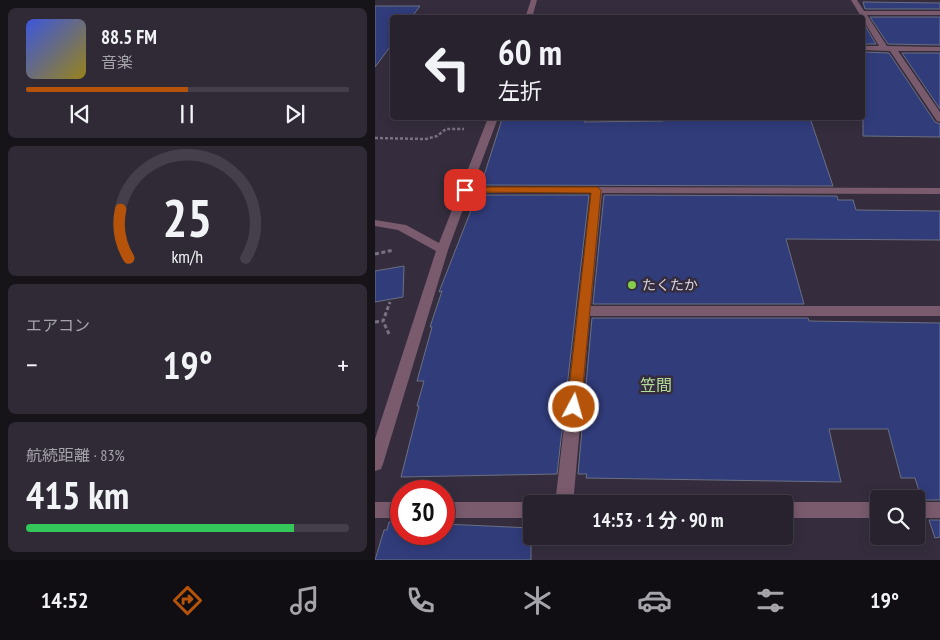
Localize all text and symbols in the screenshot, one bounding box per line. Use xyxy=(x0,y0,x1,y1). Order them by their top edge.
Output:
text: 88.5 FM xyxy=(101,25,157,49)
text: 60 m xyxy=(498,29,562,75)
icon: left xyxy=(415,35,480,100)
text: 音楽 xyxy=(101,52,133,72)
text: 左折 xyxy=(498,77,542,105)
icon: previous xyxy=(66,100,94,128)
icon: pause xyxy=(173,100,201,128)
icon: next xyxy=(281,100,309,128)
pin xyxy=(444,169,486,211)
icon: arrive xyxy=(451,176,479,204)
text: 25 xyxy=(163,184,212,251)
text: km/h xyxy=(172,245,203,268)
place label: たくたか xyxy=(642,276,698,294)
marker: たくたか xyxy=(626,279,638,291)
text: エアコン xyxy=(26,315,90,335)
text: 19° xyxy=(162,340,213,389)
text: − xyxy=(26,346,38,383)
text: + xyxy=(337,346,349,383)
district label: 笠間 xyxy=(640,375,672,395)
position arrow xyxy=(547,380,599,432)
text: 航続距離 · 83% xyxy=(26,445,125,465)
text: 415 km xyxy=(26,470,129,519)
speed limit sign: 30 xyxy=(390,480,455,545)
map controls xyxy=(870,490,925,545)
button: search xyxy=(870,490,925,545)
text: 14:53 · 1 分 · 90 m xyxy=(592,508,724,532)
icon: directions xyxy=(170,583,205,618)
icon: music xyxy=(287,583,322,618)
icon: phone xyxy=(403,583,438,618)
icon: climate xyxy=(520,583,555,618)
icon: car xyxy=(637,583,672,618)
icon: filters xyxy=(753,583,788,618)
text: 14:52 xyxy=(41,586,88,614)
text: 19° xyxy=(870,586,899,614)

